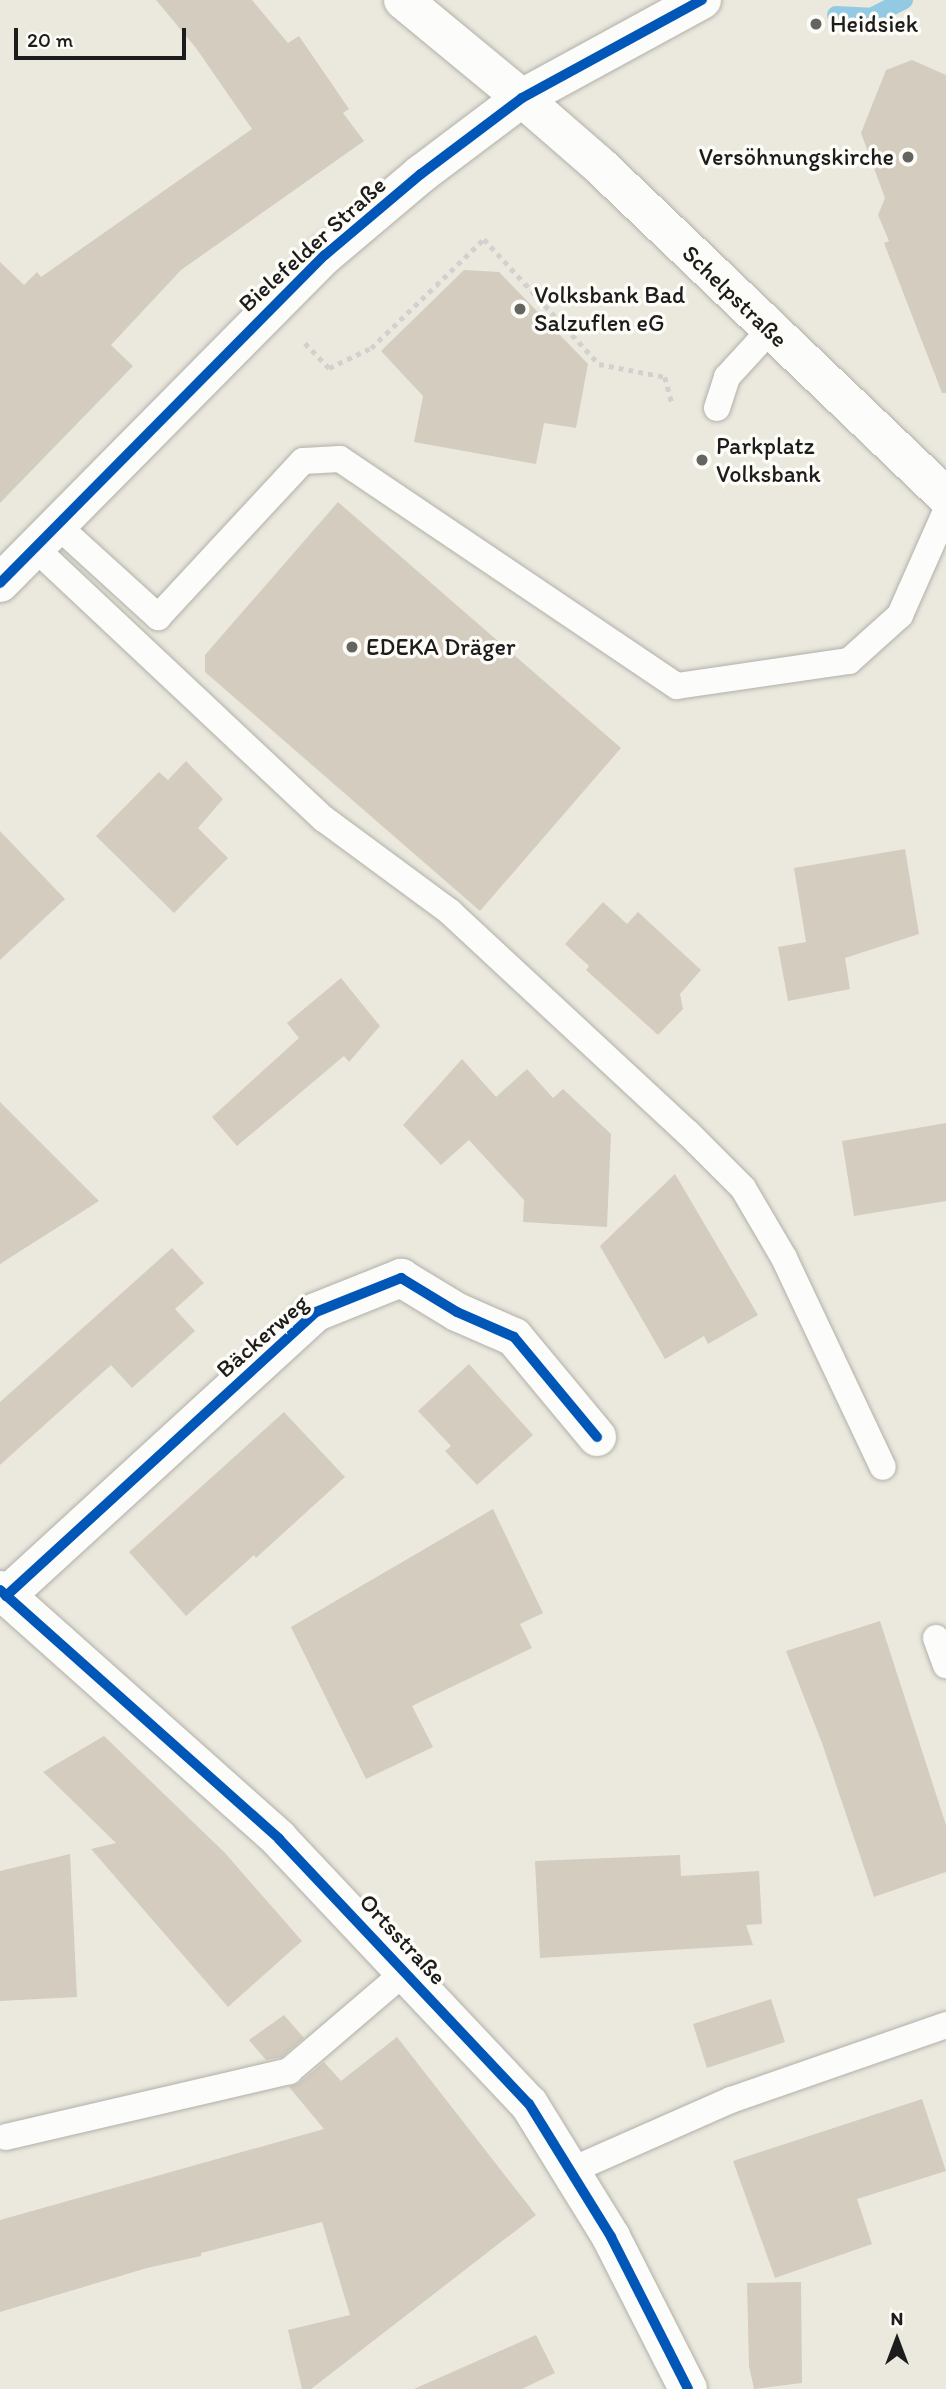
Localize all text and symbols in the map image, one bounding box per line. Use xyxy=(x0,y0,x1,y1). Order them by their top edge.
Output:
place label: Heidsiek xyxy=(830,10,918,38)
scale bar xyxy=(18,14,189,58)
marker: Heidsiek xyxy=(808,16,824,32)
text: 20 m xyxy=(27,27,73,52)
place label: Versöhnungskirche xyxy=(699,143,894,171)
marker: Versöhnungskirche xyxy=(900,149,916,165)
street label: Bielefelder Straße xyxy=(233,170,391,318)
street label: Schelpstraße xyxy=(676,239,794,353)
place label: Volksbank Bad Salzuflen eG xyxy=(534,281,685,337)
marker: Volksbank Bad Salzuflen eG xyxy=(512,301,528,317)
place label: Parkplatz Volksbank xyxy=(716,432,821,488)
marker: Parkplatz Volksbank xyxy=(694,452,710,468)
place label: EDEKA Dräger xyxy=(366,633,515,661)
marker: EDEKA Dräger xyxy=(344,639,360,655)
street label: Bäckerweg xyxy=(210,1288,314,1384)
street label: Ortsstraße xyxy=(353,1887,453,1991)
north arrow xyxy=(862,2305,932,2375)
text: N xyxy=(891,2307,903,2330)

